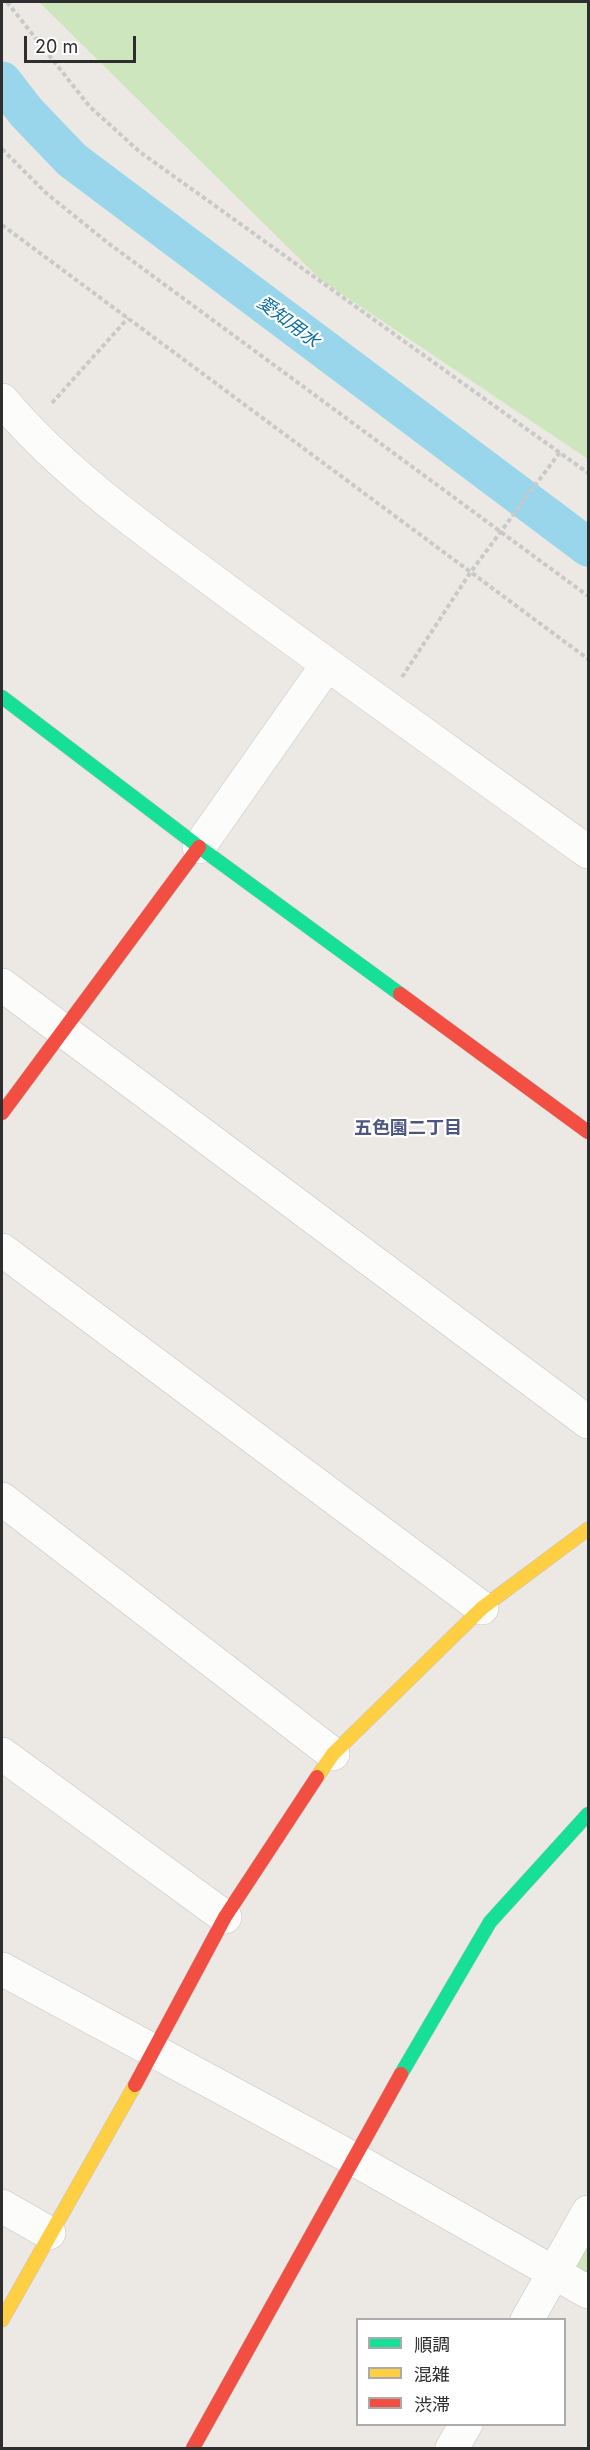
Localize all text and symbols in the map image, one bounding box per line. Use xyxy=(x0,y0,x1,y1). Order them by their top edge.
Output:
scale bar xyxy=(27,24,140,62)
text: 20 m xyxy=(35,36,78,57)
water label: 愛知用水 xyxy=(253,292,323,352)
district label: 五色園二丁目 xyxy=(354,1118,462,1140)
legend xyxy=(356,2318,566,2426)
text: 順調 xyxy=(414,2334,450,2355)
text: 混雑 xyxy=(414,2364,450,2385)
text: 渋滞 xyxy=(414,2394,450,2415)

